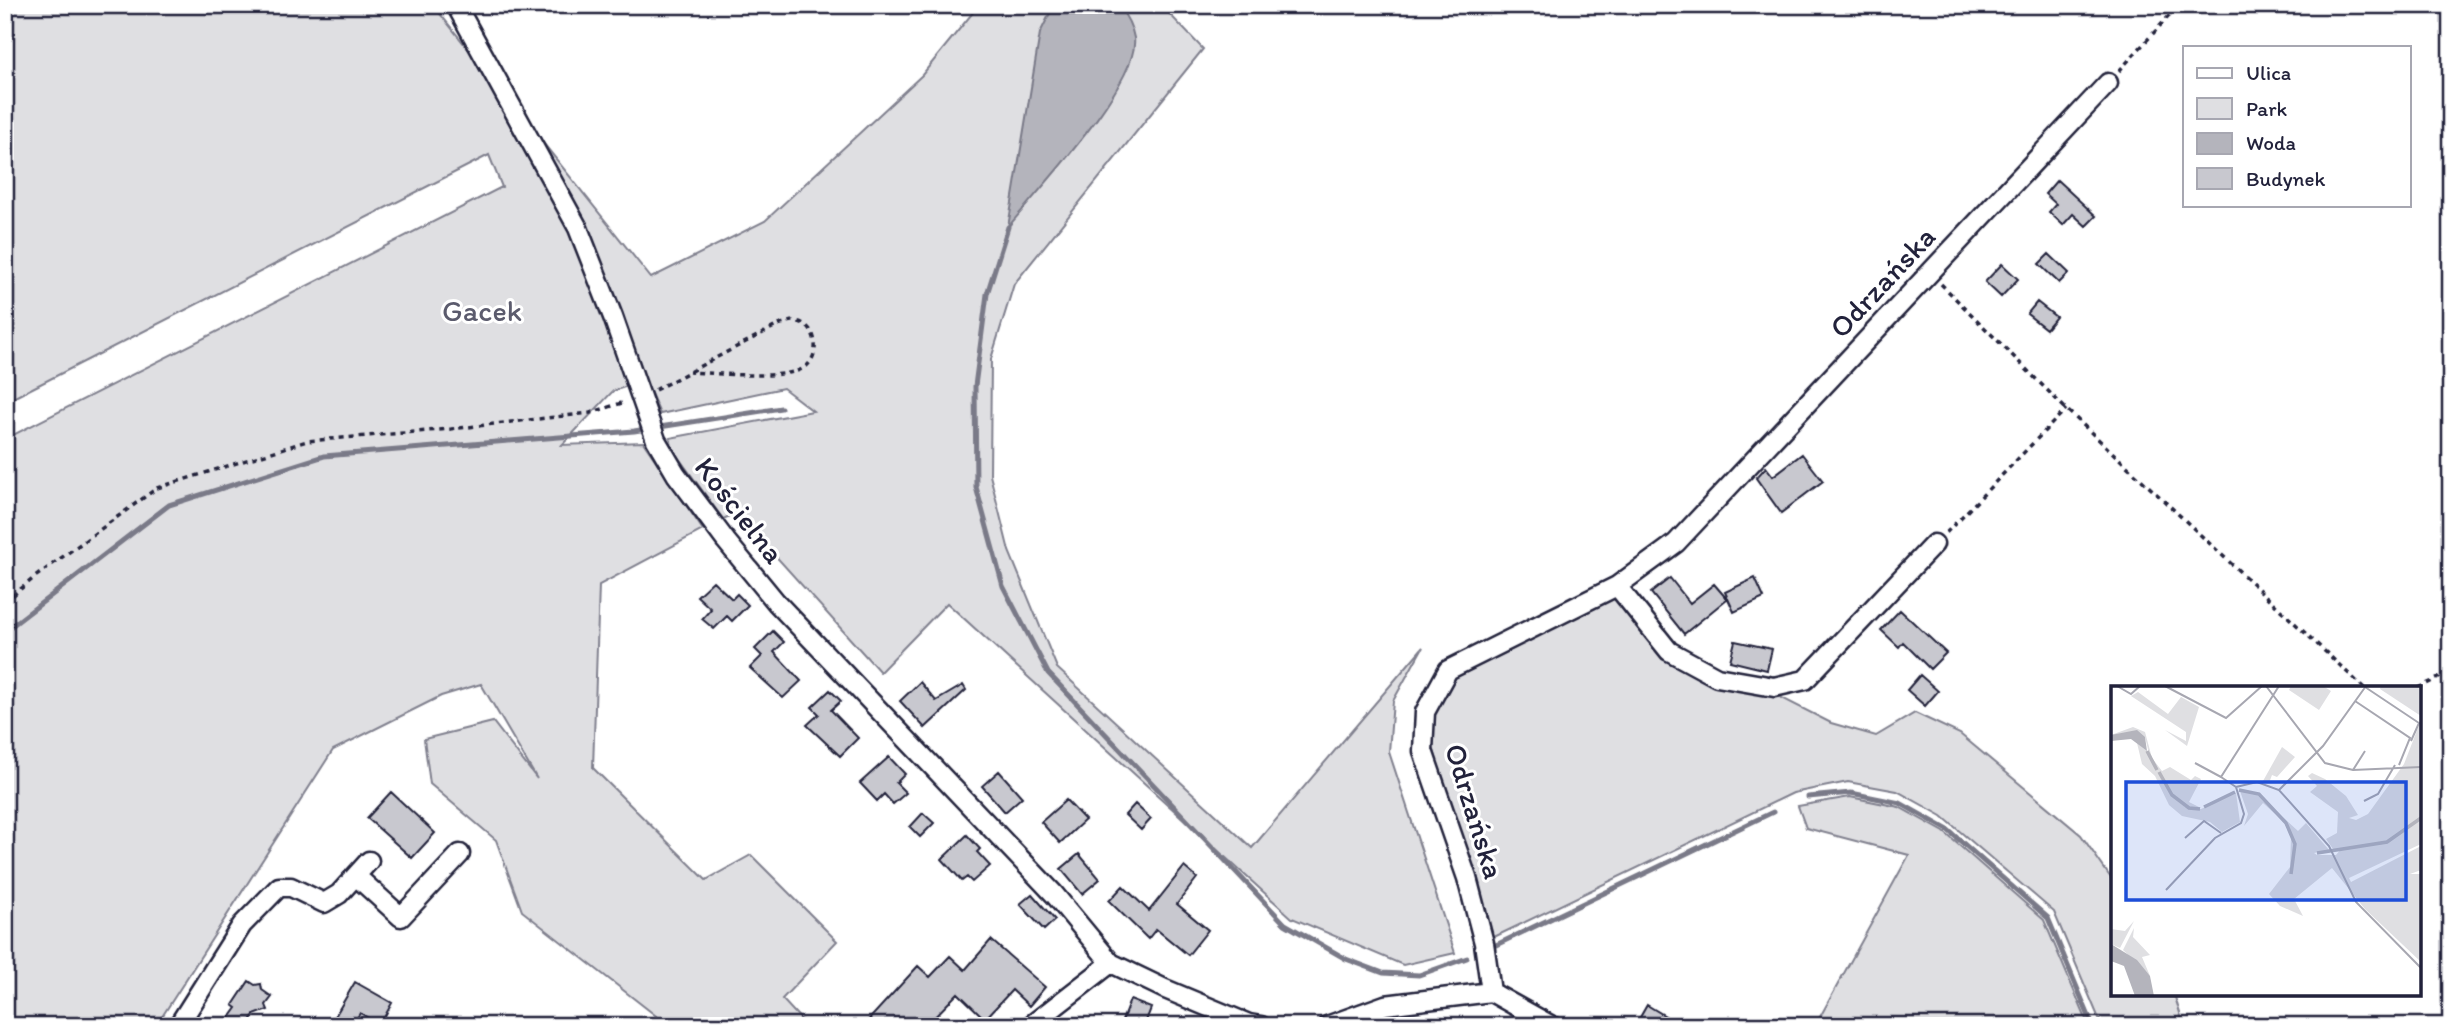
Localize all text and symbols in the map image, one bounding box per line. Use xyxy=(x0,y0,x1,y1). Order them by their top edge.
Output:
legend xyxy=(2183,46,2410,206)
text: Ulica xyxy=(2246,60,2291,85)
text: Park xyxy=(2246,96,2288,121)
text: Woda xyxy=(2246,130,2296,155)
text: Budynek xyxy=(2246,166,2326,191)
street label: Odrzańska xyxy=(1821,218,1943,346)
park label: Gacek xyxy=(442,292,522,329)
street label: Kościelna xyxy=(687,449,793,571)
inset map xyxy=(2111,686,2421,996)
street label: Odrzańska xyxy=(1437,739,1513,883)

